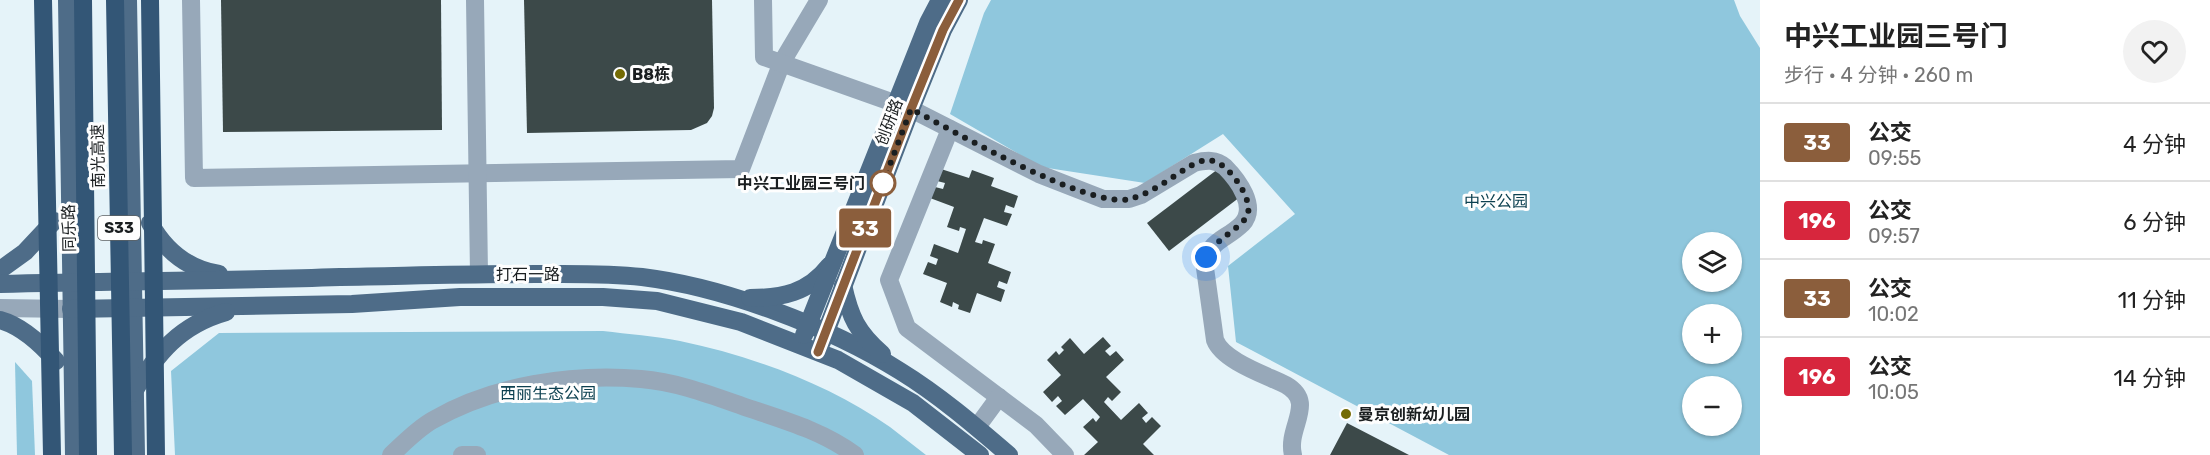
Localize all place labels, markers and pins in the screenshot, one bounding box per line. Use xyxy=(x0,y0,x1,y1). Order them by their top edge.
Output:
place label: B8栋 xyxy=(632,65,670,84)
marker: B8栋 xyxy=(613,67,627,81)
marker: 中兴工业园三号门 xyxy=(870,170,896,196)
place label: 中兴工业园三号门 xyxy=(737,174,865,193)
place label: 曼京创新幼儿园 xyxy=(1358,405,1470,424)
marker: 曼京创新幼儿园 xyxy=(1339,407,1353,421)

